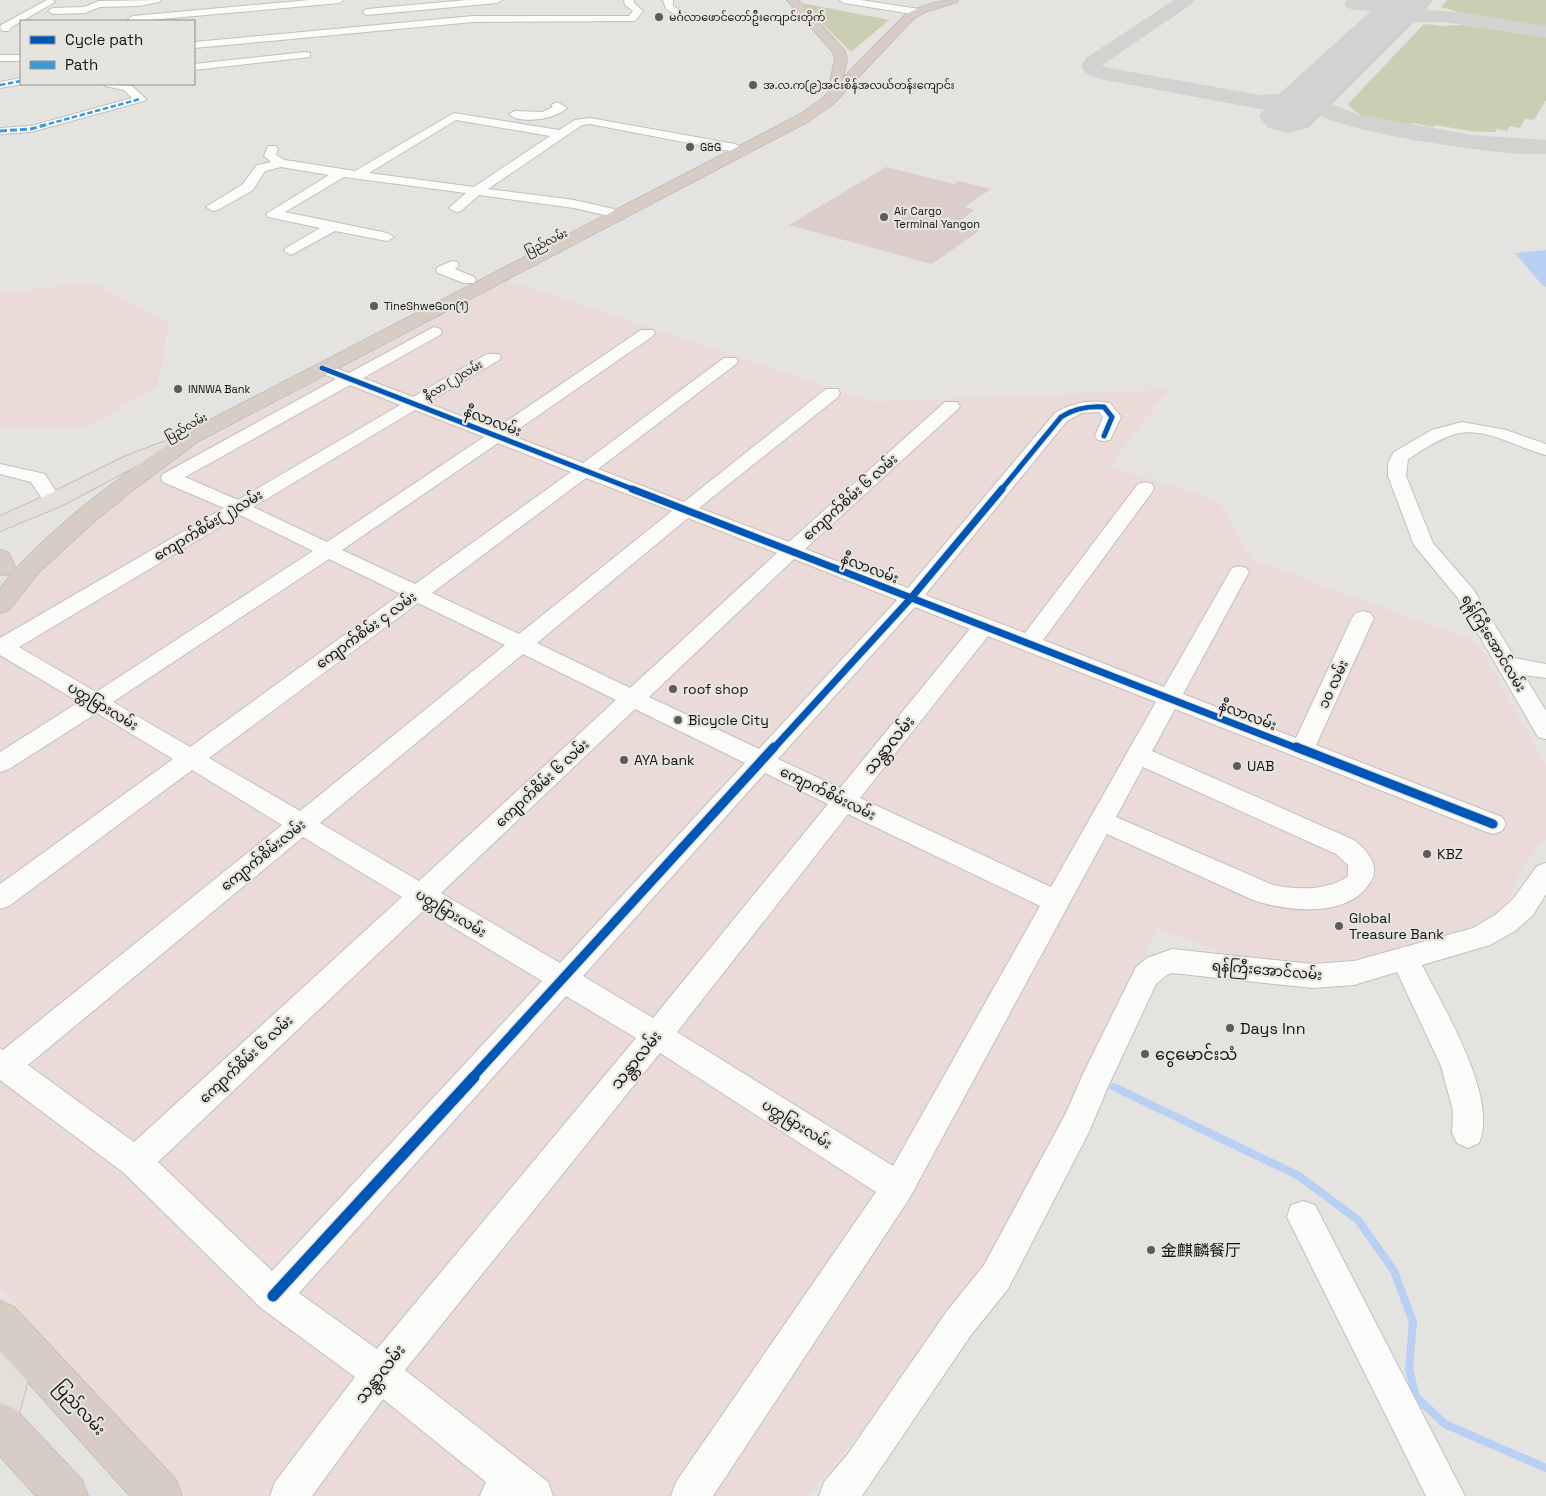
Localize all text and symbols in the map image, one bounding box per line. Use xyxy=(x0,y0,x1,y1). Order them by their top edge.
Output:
place label: မင်္ဂလာဖောင်တော်ဦးကျောင်းတိုက် xyxy=(669,10,825,26)
marker: မင်္ဂလာဖောင်တော်ဦးကျောင်းတိုက် xyxy=(653,11,665,23)
legend xyxy=(20,20,195,85)
text: Cycle path xyxy=(65,30,143,49)
text: Path xyxy=(65,55,98,74)
place label: အ.လ.က(၉)အင်းစိန်အလယ်တန်းကျောင်း xyxy=(763,78,955,94)
marker: အ.လ.က(၉)အင်းစိန်အလယ်တန်းကျောင်း xyxy=(747,79,759,91)
place label: G&G xyxy=(700,140,721,154)
marker: G&G xyxy=(684,141,696,153)
place label: Air Cargo Terminal Yangon xyxy=(894,204,980,231)
marker: Air Cargo Terminal Yangon xyxy=(878,211,890,223)
street label: ပြည်လမ်း xyxy=(522,226,571,260)
place label: TineShweGon(1) xyxy=(384,299,468,313)
marker: TineShweGon(1) xyxy=(368,300,380,312)
street label: နီလာ (၂)လမ်း xyxy=(421,357,486,405)
place label: INNWA Bank xyxy=(188,382,251,396)
marker: INNWA Bank xyxy=(172,383,184,395)
street label: နီလာလမ်း xyxy=(461,401,525,443)
street label: ပြည်လမ်း xyxy=(163,410,211,446)
street label: ကျောက်စိမ်း ၆ လမ်း xyxy=(798,449,903,546)
street label: ကျောက်စိမ်း(၂)လမ်း xyxy=(150,485,267,567)
street label: နီလာလမ်း xyxy=(838,548,902,590)
street label: ကျောက်စိမ်း ၄ လမ်း xyxy=(312,587,421,675)
street label: ရန်ကြီးအောင်လမ်း xyxy=(1455,590,1531,697)
street label: ၁၀ လမ်း xyxy=(1313,656,1352,711)
street label: ပတ္တမြားလမ်း xyxy=(63,677,142,737)
place label: roof shop xyxy=(683,680,748,698)
marker: roof shop xyxy=(667,683,679,695)
street label: နီလာလမ်း xyxy=(1216,695,1280,737)
place label: Bicycle City xyxy=(688,711,769,729)
street label: သန္တာလမ်း xyxy=(858,711,921,781)
marker: Bicycle City xyxy=(672,714,684,726)
street label: ကျောက်စိမ်း ၆ လမ်း xyxy=(491,734,594,833)
place label: AYA bank xyxy=(634,751,695,769)
marker: AYA bank xyxy=(618,754,630,766)
place label: UAB xyxy=(1247,757,1274,775)
marker: UAB xyxy=(1231,760,1243,772)
street label: ကျောက်စိမ်းလမ်း xyxy=(776,761,879,827)
street label: ကျောက်စိမ်းလမ်း xyxy=(216,815,311,897)
place label: KBZ xyxy=(1437,845,1463,863)
marker: KBZ xyxy=(1421,848,1433,860)
street label: ပတ္တမြားလမ်း xyxy=(411,884,490,944)
place label: Global Treasure Bank xyxy=(1349,909,1444,943)
marker: Global Treasure Bank xyxy=(1333,920,1345,932)
street label: ရန်ကြီးအောင်လမ်း xyxy=(1211,955,1323,987)
street label: ကျောက်စိမ်း ၆ လမ်း xyxy=(195,1010,298,1109)
place label: Days Inn xyxy=(1240,1018,1305,1039)
marker: Days Inn xyxy=(1224,1022,1236,1034)
street label: သန္တာလမ်း xyxy=(605,1026,668,1096)
place label: ငွေမောင်းသံ xyxy=(1155,1043,1237,1068)
marker: ငွေမောင်းသံ xyxy=(1139,1048,1151,1060)
street label: ပတ္တမြားလမ်း xyxy=(757,1095,836,1155)
place label: 金麒麟餐厅 xyxy=(1161,1240,1241,1261)
marker: 金麒麟餐厅 xyxy=(1145,1244,1157,1256)
street label: သန္တာလမ်း xyxy=(349,1339,412,1410)
street label: ပြည်လမ်း xyxy=(48,1376,111,1442)

